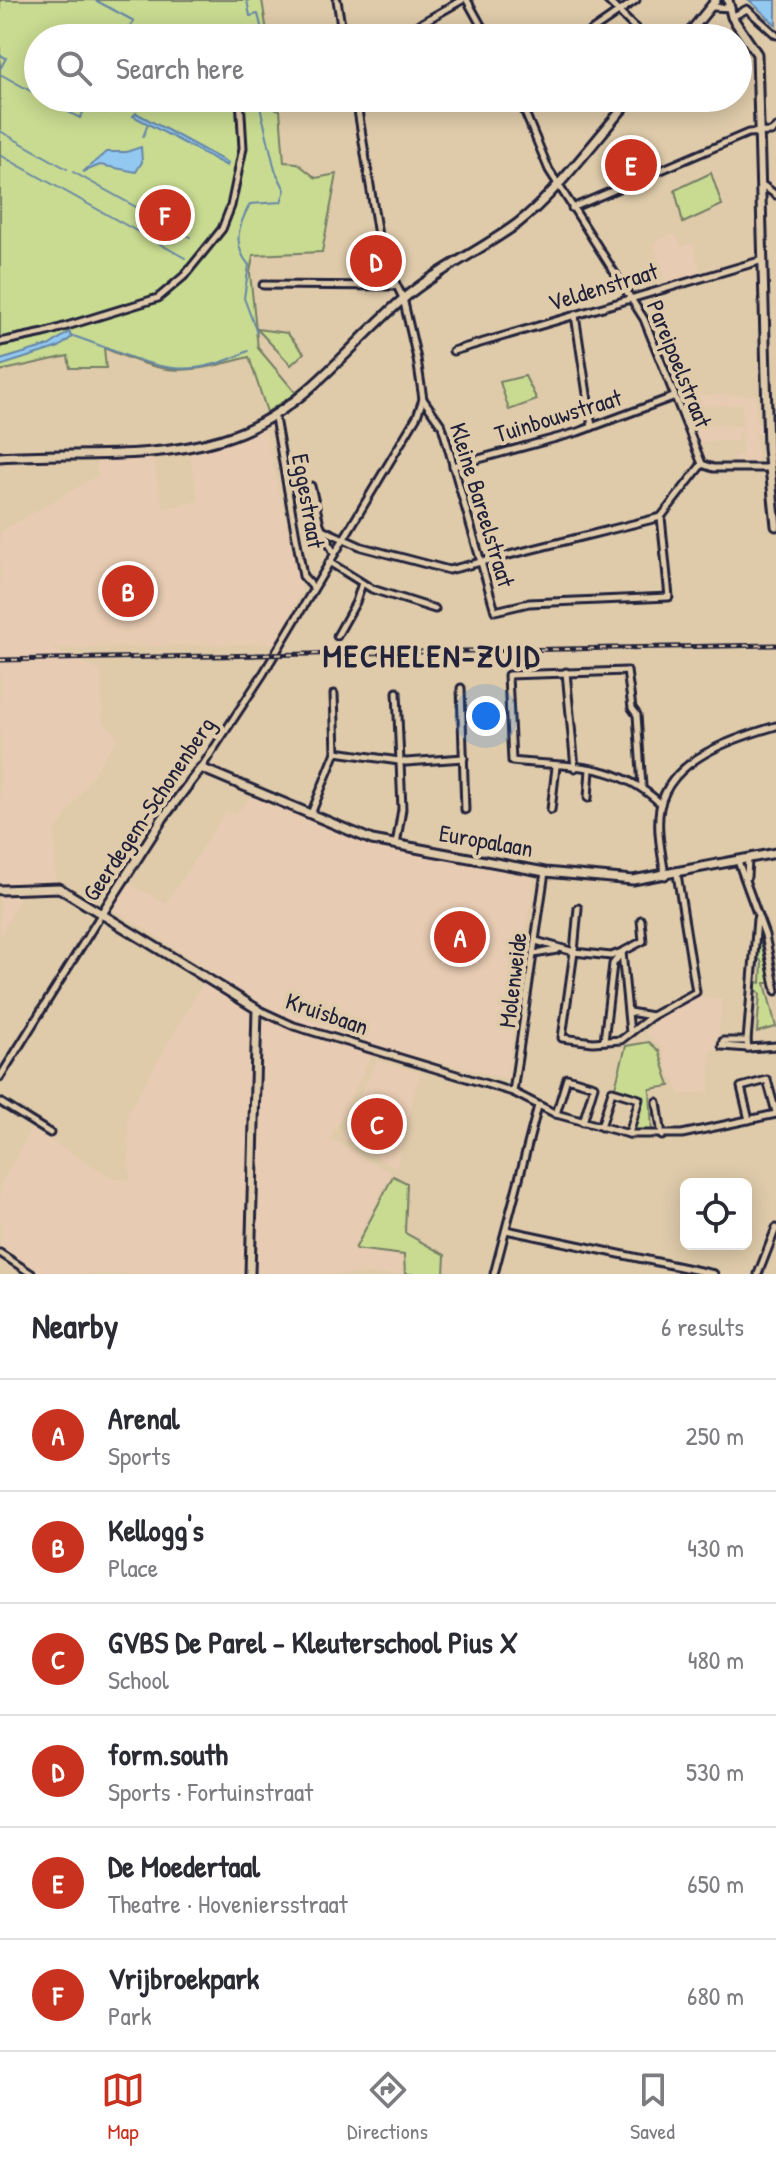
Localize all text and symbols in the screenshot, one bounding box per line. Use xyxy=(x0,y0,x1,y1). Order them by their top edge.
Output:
search box xyxy=(24,24,752,112)
icon: search xyxy=(52,46,96,90)
text: Search here xyxy=(116,48,244,88)
pin: E xyxy=(605,135,657,195)
pin: F xyxy=(139,185,191,245)
pin: D xyxy=(350,231,402,291)
street label: Veldenstraat xyxy=(544,254,662,318)
street label: Pareipoelstraat xyxy=(640,295,720,433)
street label: Tuinbouwstraat xyxy=(490,380,626,450)
street label: Kleine Bareelstraat xyxy=(443,419,523,591)
street label: Eggestraat xyxy=(285,451,333,551)
pin: B xyxy=(102,561,154,621)
district label: MECHELEN-ZUID xyxy=(323,634,541,677)
your location xyxy=(466,696,506,736)
street label: Geerdegem-Schonenberg xyxy=(75,710,222,907)
street label: Europalaan xyxy=(437,816,536,864)
pin: A xyxy=(434,907,486,967)
street label: Molenweide xyxy=(490,930,534,1029)
street label: Kruisbaan xyxy=(282,984,373,1042)
pin: C xyxy=(351,1094,403,1154)
map controls xyxy=(680,1178,752,1250)
button: locate xyxy=(680,1178,752,1250)
text: Nearby xyxy=(32,1303,118,1349)
text: 6 results xyxy=(661,1309,744,1344)
text: Arenal xyxy=(108,1398,179,1438)
text: A xyxy=(52,1418,64,1453)
text: 250 m xyxy=(686,1418,744,1453)
text: Sports xyxy=(108,1438,171,1473)
text: Kellogg's xyxy=(108,1510,204,1550)
text: B xyxy=(51,1530,65,1565)
text: 430 m xyxy=(687,1530,744,1565)
text: Place xyxy=(108,1550,158,1585)
text: GVBS De Parel - Kleuterschool Pius X xyxy=(108,1622,518,1662)
text: C xyxy=(51,1642,65,1677)
text: 480 m xyxy=(688,1642,744,1677)
text: School xyxy=(108,1662,169,1697)
text: form.south xyxy=(108,1734,228,1774)
text: D xyxy=(52,1754,64,1789)
text: 530 m xyxy=(686,1754,744,1789)
text: Sports · Fortuinstraat xyxy=(108,1774,313,1809)
text: De Moedertaal xyxy=(108,1846,260,1886)
text: E xyxy=(52,1866,64,1901)
text: 650 m xyxy=(687,1866,744,1901)
text: Theatre · Hoveniersstraat xyxy=(108,1886,348,1921)
text: Vrijbroekpark xyxy=(108,1958,259,1998)
text: F xyxy=(53,1978,63,2013)
text: 680 m xyxy=(687,1978,744,2013)
text: Park xyxy=(108,1998,152,2033)
tab: Map xyxy=(101,2068,145,2146)
tab: Directions xyxy=(347,2068,428,2146)
tab: Saved xyxy=(630,2068,675,2146)

